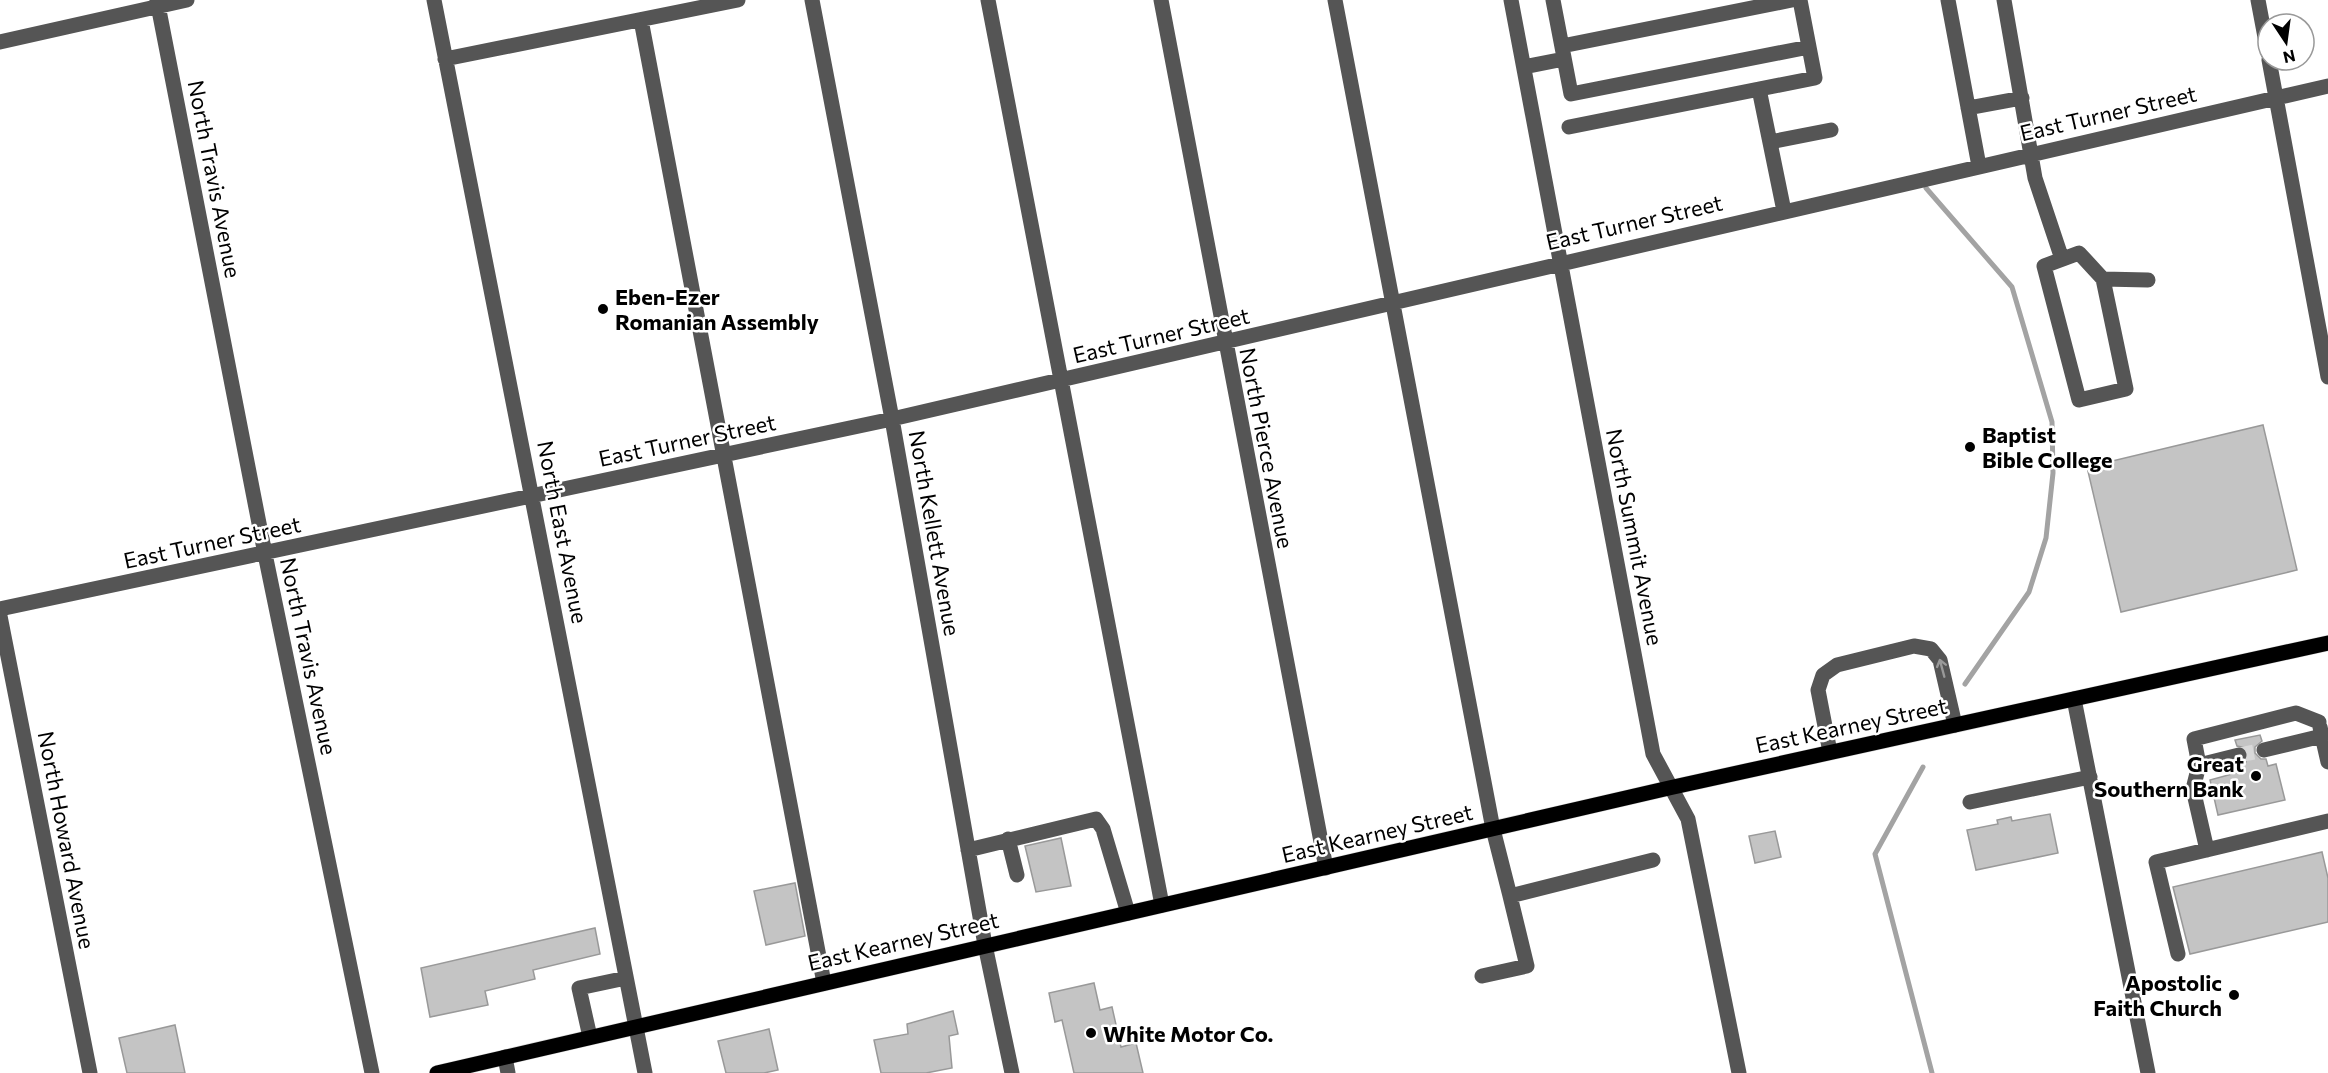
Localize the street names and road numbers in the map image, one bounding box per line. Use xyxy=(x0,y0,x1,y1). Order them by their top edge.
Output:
street label: North Travis Avenue xyxy=(183,78,247,280)
street label: East Turner Street xyxy=(2017,80,2199,146)
street label: East Turner Street xyxy=(1543,189,1725,255)
street label: East Turner Street xyxy=(1070,302,1252,368)
street label: North Pierce Avenue xyxy=(1234,345,1300,551)
street label: East Turner Street xyxy=(596,408,778,472)
street label: North Summit Avenue xyxy=(1601,426,1669,648)
street label: North Kellett Avenue xyxy=(904,428,966,638)
street label: North East Avenue xyxy=(532,438,594,626)
street label: East Turner Street xyxy=(121,510,303,574)
street label: North Travis Avenue xyxy=(275,555,343,757)
street label: East Kearney Street xyxy=(1753,691,1949,759)
street label: North Howard Avenue xyxy=(33,729,101,951)
street label: East Kearney Street xyxy=(1279,798,1475,868)
street label: East Kearney Street xyxy=(805,906,1001,976)

